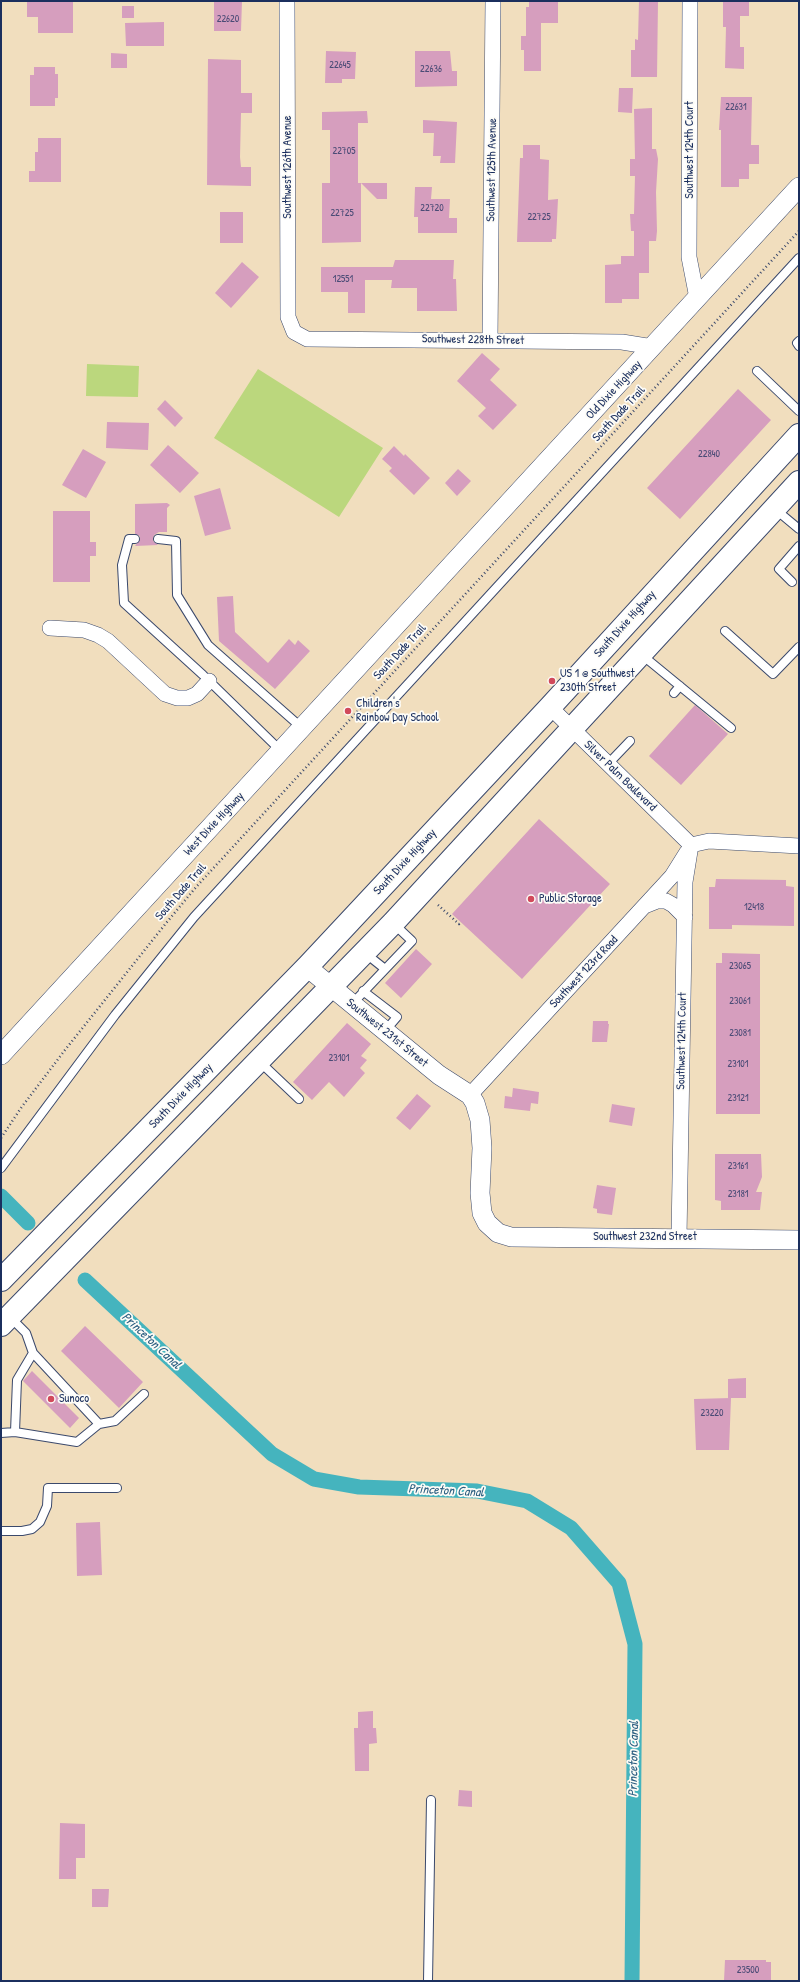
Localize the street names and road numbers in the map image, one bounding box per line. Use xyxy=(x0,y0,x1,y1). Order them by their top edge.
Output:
street label: Southwest 124th Court xyxy=(683,101,697,199)
street label: Southwest 126th Avenue xyxy=(281,115,295,219)
street label: Southwest 125th Avenue xyxy=(484,118,500,222)
street label: Southwest 228th Street xyxy=(422,332,524,348)
street label: Old Dixie Highway xyxy=(583,358,645,422)
street label: South Dade Trail xyxy=(590,383,648,445)
street label: South Dixie Highway xyxy=(591,588,659,660)
street label: South Dade Trail xyxy=(371,621,429,683)
street label: Silver Palm Boulevard xyxy=(581,738,659,814)
street label: West Dixie Highway xyxy=(181,789,247,859)
street label: South Dixie Highway xyxy=(371,826,439,898)
street label: South Dade Trail xyxy=(152,861,210,923)
street label: Southwest 123rd Road xyxy=(547,933,621,1011)
street label: Southwest 124th Court xyxy=(674,992,690,1090)
street label: Southwest 231st Street xyxy=(343,996,431,1070)
street label: South Dixie Highway xyxy=(146,1060,216,1132)
street label: Southwest 232nd Street xyxy=(593,1230,697,1244)

